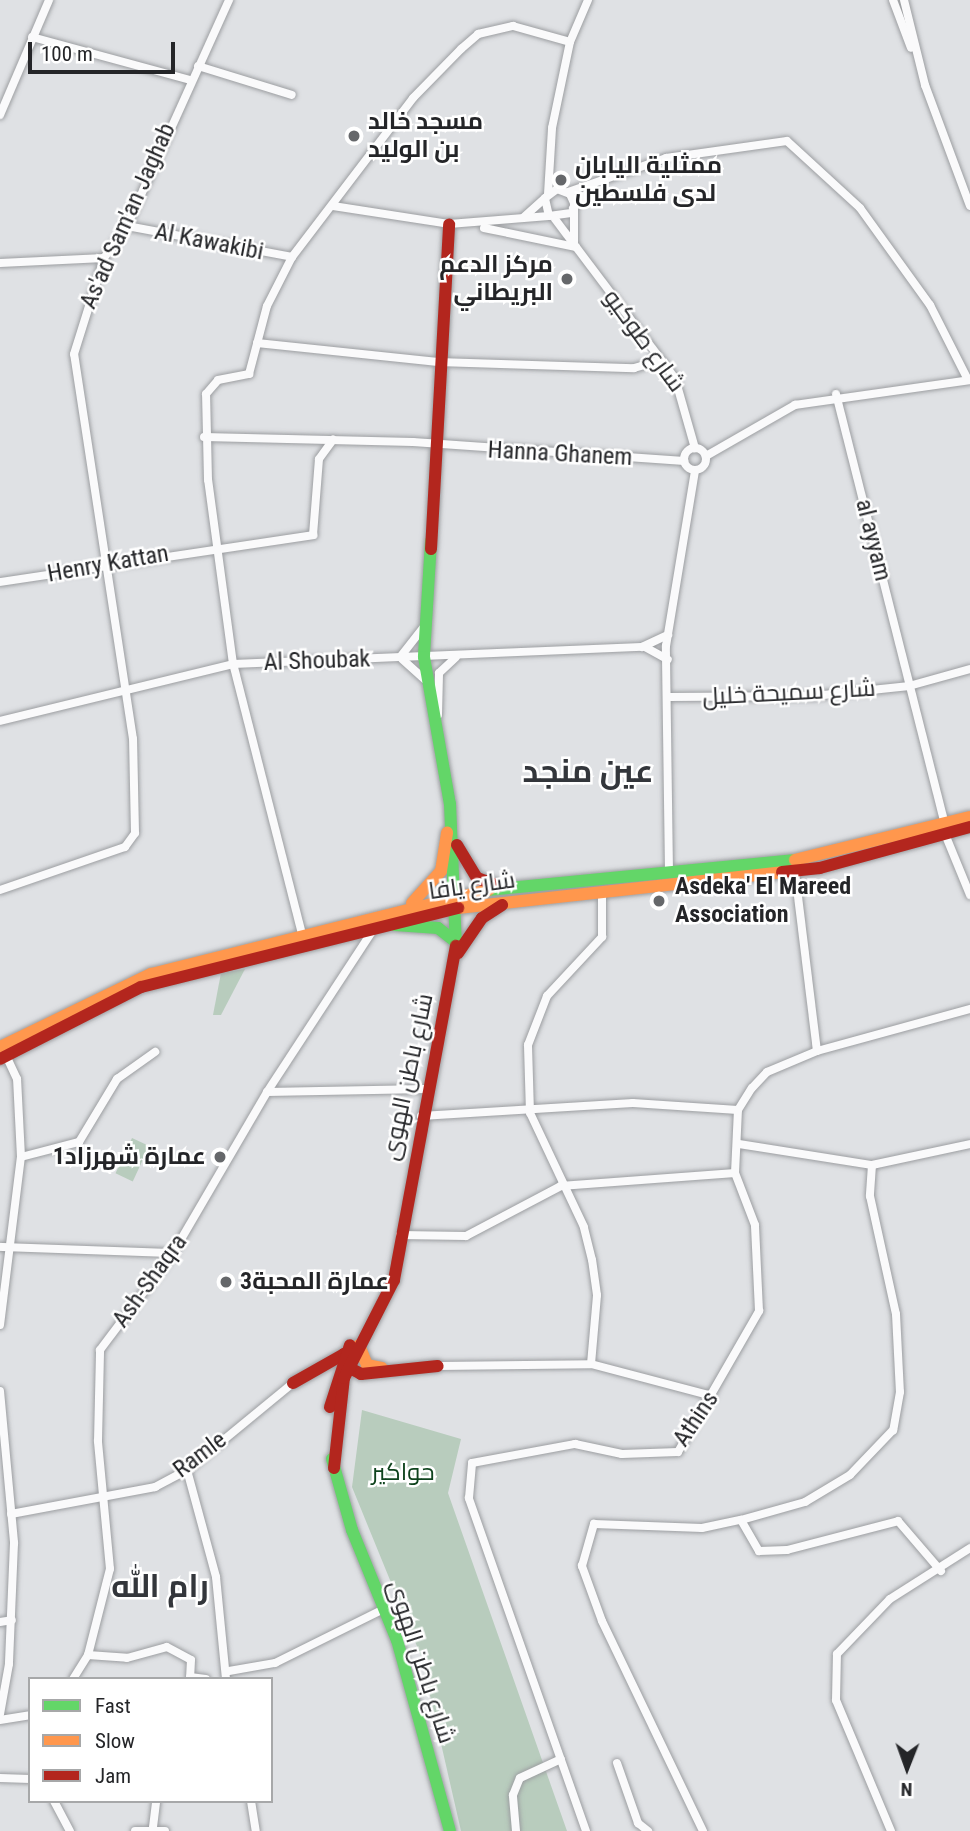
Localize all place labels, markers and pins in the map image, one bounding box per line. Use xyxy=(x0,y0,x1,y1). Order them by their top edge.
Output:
place label: مسجد خالد بن الوليد xyxy=(368,108,483,164)
marker: مسجد خالد بن الوليد xyxy=(346,128,362,144)
place label: ممثلية اليابان لدى فلسطين xyxy=(575,152,722,208)
marker: ممثلية اليابان لدى فلسطين xyxy=(553,172,569,188)
place label: مركز الدعم البريطاني xyxy=(439,251,553,307)
marker: مركز الدعم البريطاني xyxy=(559,271,575,287)
place label: Asdeka' El Mareed Association xyxy=(675,873,851,929)
marker: Asdeka' El Mareed Association xyxy=(649,891,669,911)
place label: عمارة شهرزاد1 xyxy=(53,1143,206,1171)
marker: عمارة شهرزاد1 xyxy=(212,1149,228,1165)
place label: عمارة المحبة3 xyxy=(240,1268,389,1296)
marker: عمارة المحبة3 xyxy=(218,1274,234,1290)

